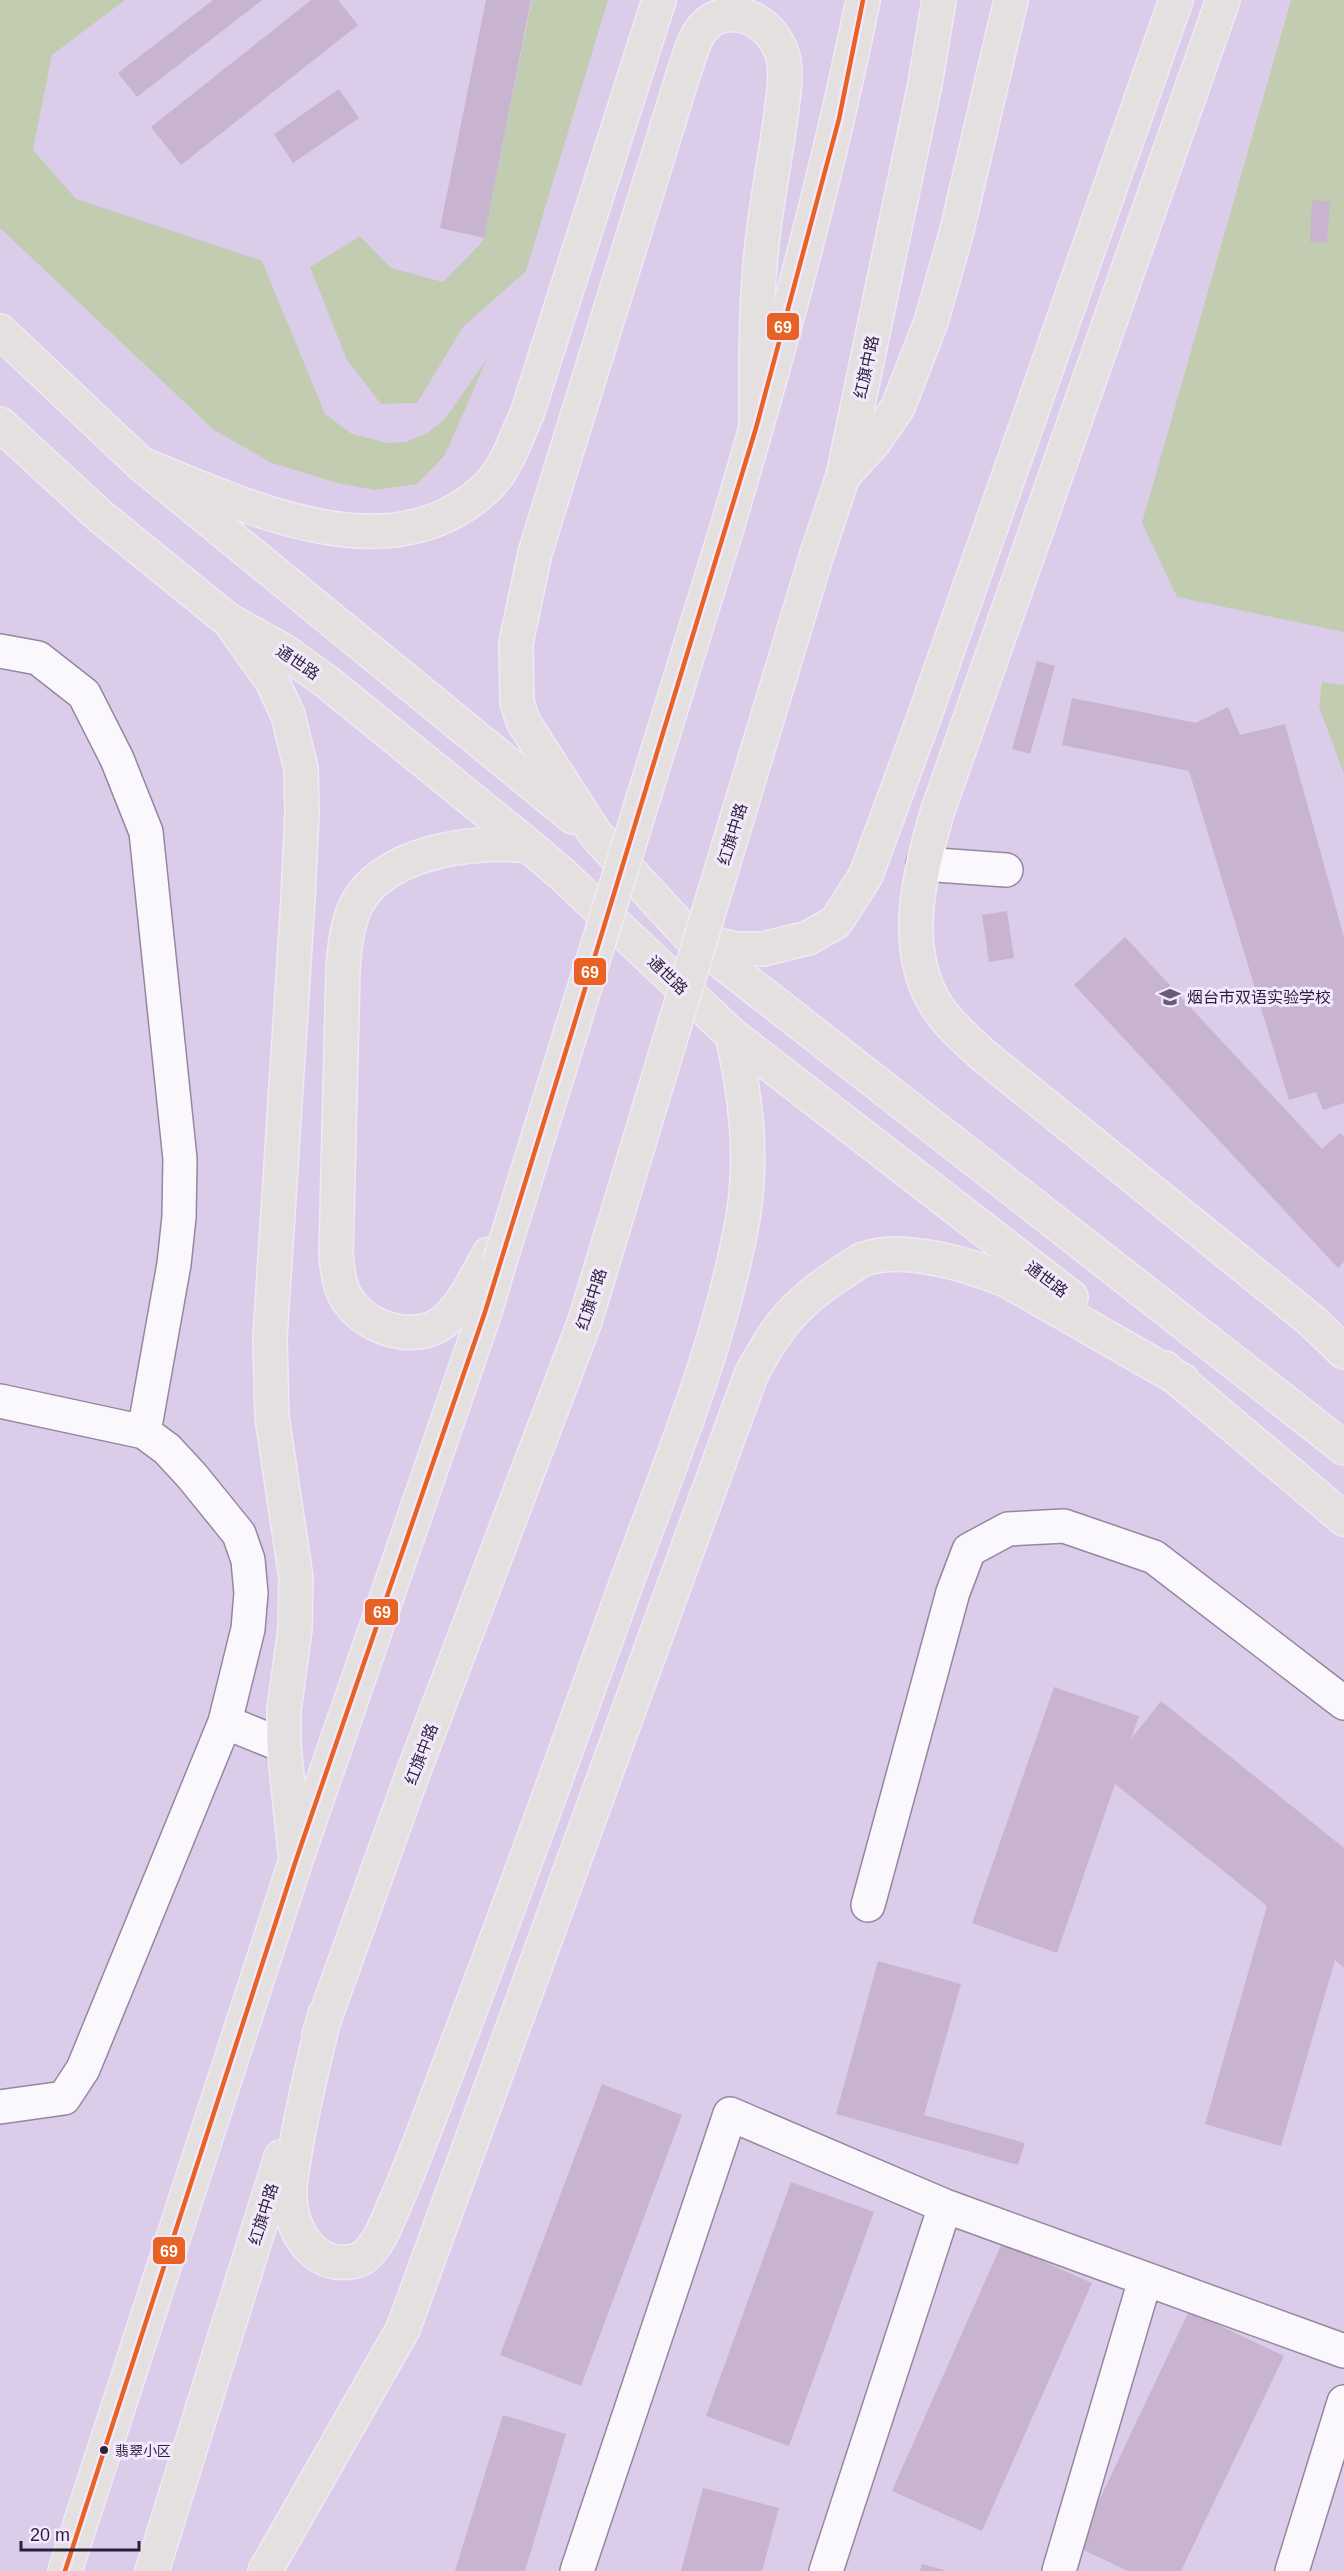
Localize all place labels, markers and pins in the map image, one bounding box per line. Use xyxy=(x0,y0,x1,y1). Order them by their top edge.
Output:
school or university icon: 烟台市双语实验学校 xyxy=(1158,985,1182,1009)
place label: 烟台市双语实验学校 xyxy=(1187,989,1331,1006)
place label: 翡翠小区 xyxy=(115,2443,171,2459)
marker: 翡翠小区 xyxy=(98,2444,110,2456)

